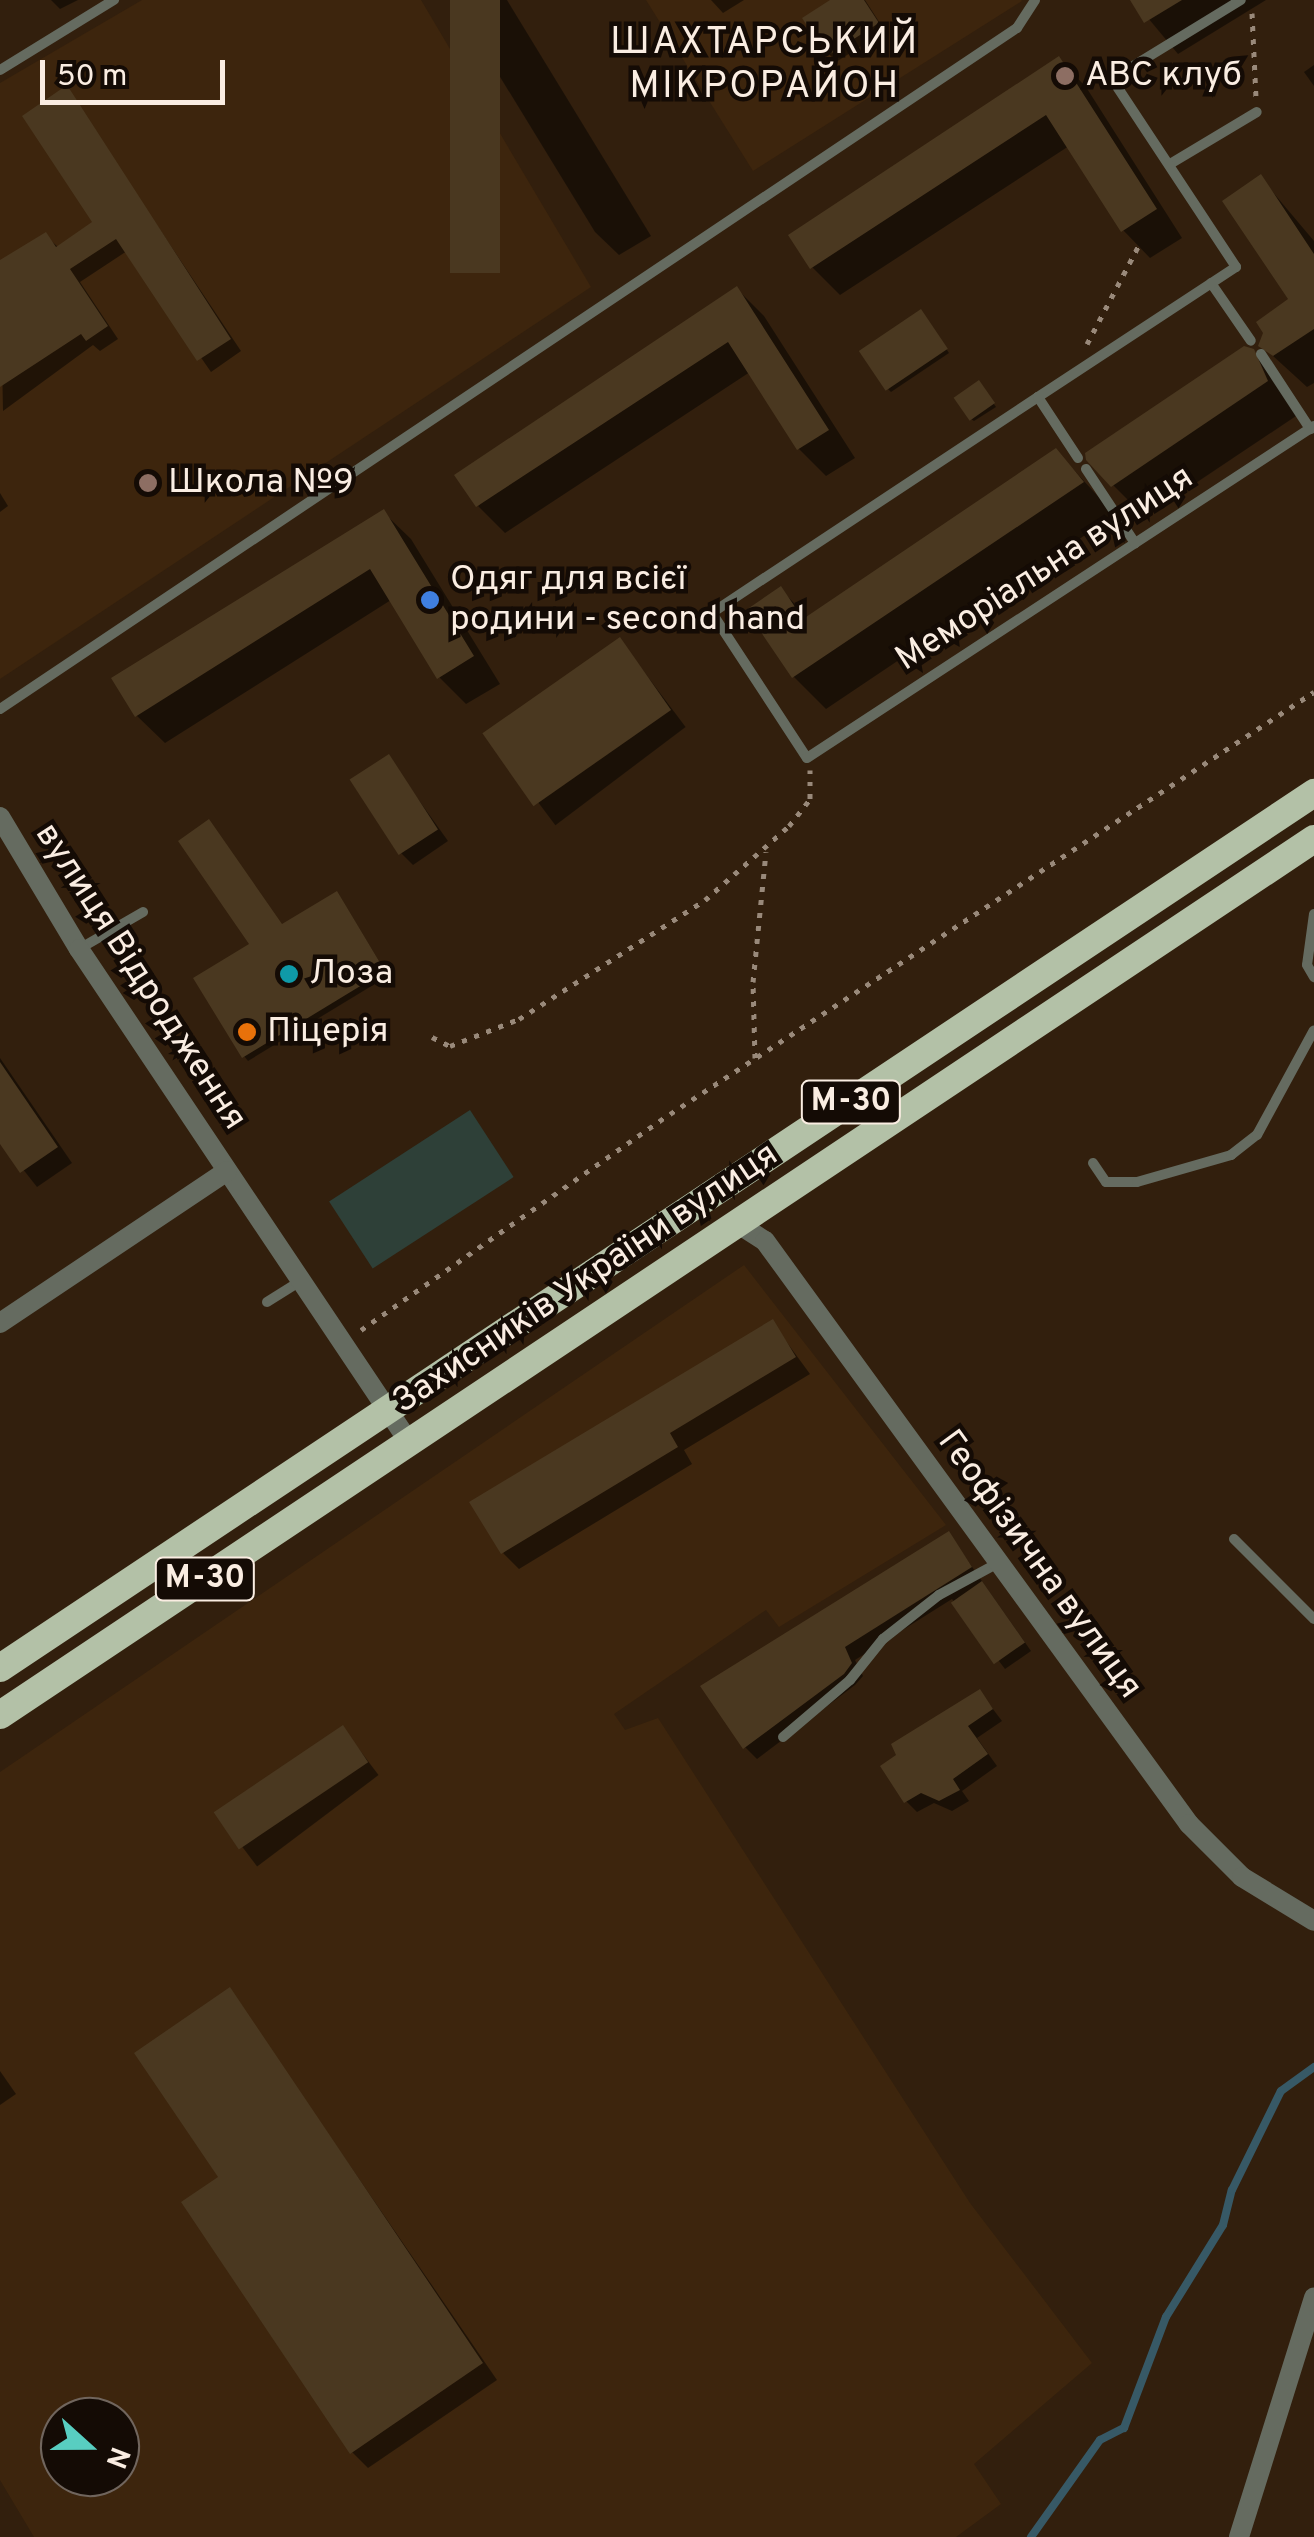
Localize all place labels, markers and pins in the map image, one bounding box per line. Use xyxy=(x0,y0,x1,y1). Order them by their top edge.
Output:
place label: ABC клуб xyxy=(1085,55,1242,97)
marker: ABC клуб xyxy=(1054,65,1076,87)
place label: Школа №9 xyxy=(168,462,354,504)
marker: Школа №9 xyxy=(137,472,159,494)
place label: Одяг для всієї родини - second hand xyxy=(450,559,805,641)
marker: Одяг для всієї родини - second hand xyxy=(419,589,441,611)
place label: Лоза xyxy=(309,953,393,995)
marker: Лоза xyxy=(278,963,300,985)
place label: Піцерія xyxy=(267,1011,389,1053)
marker: Піцерія xyxy=(236,1021,258,1043)

